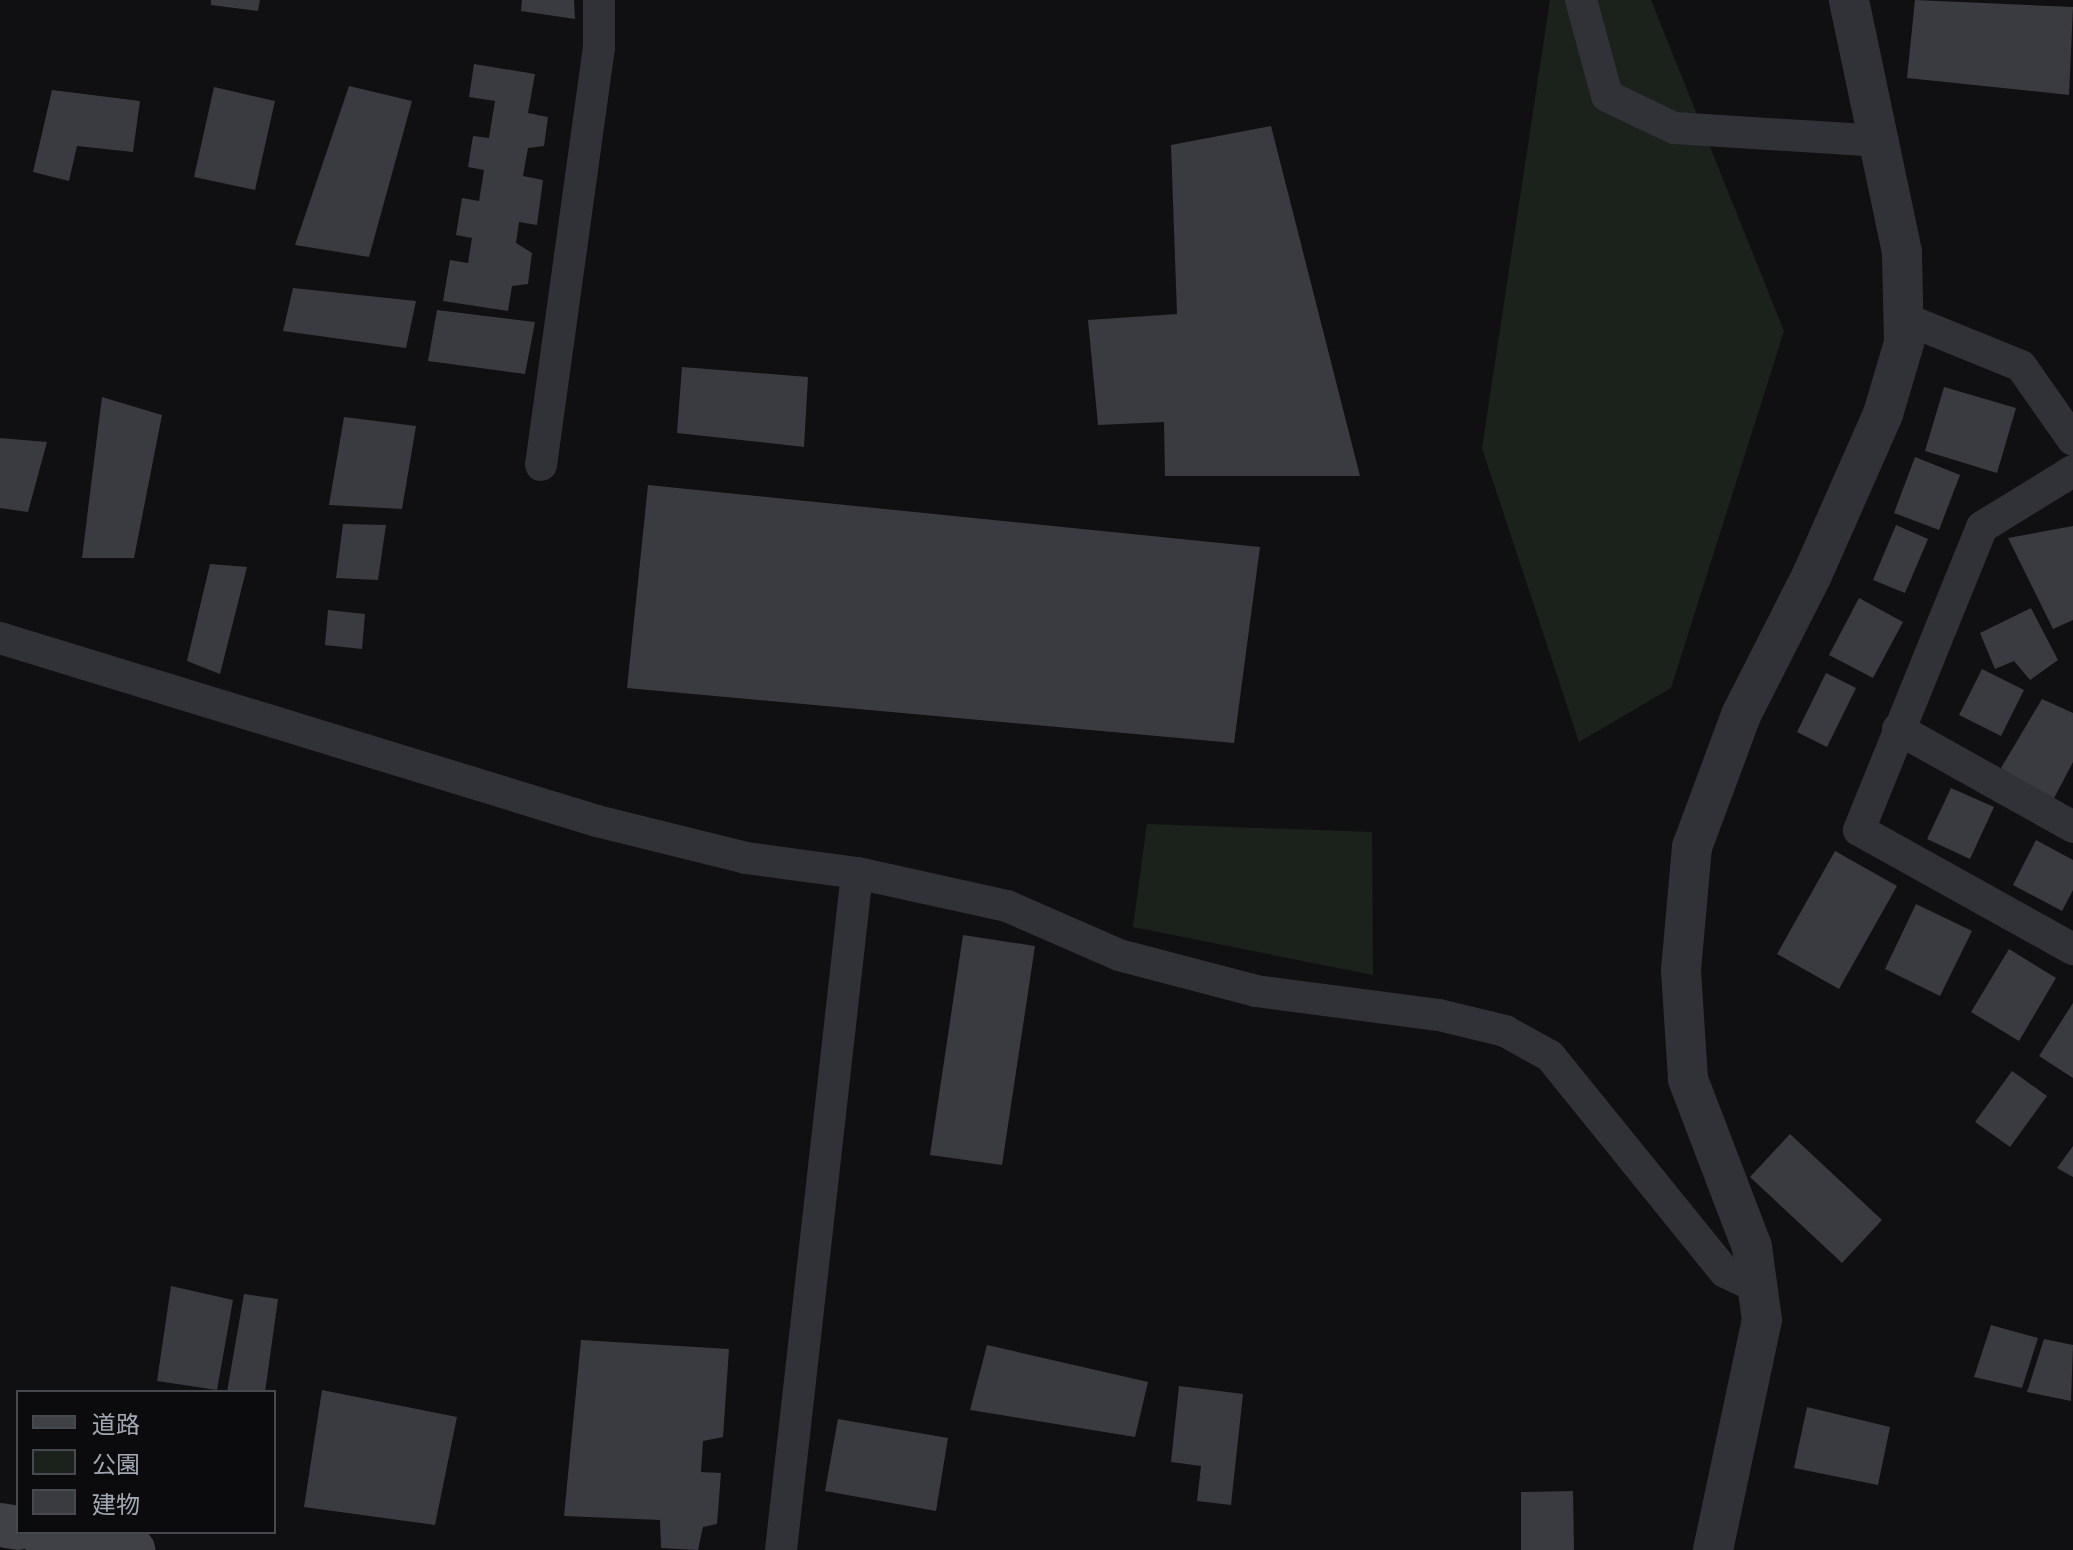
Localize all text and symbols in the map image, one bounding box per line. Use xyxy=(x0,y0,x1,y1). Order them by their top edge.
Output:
legend xyxy=(16,1390,276,1534)
text: 道路 xyxy=(92,1407,140,1440)
text: 公園 xyxy=(92,1447,140,1480)
text: 建物 xyxy=(92,1487,140,1520)

